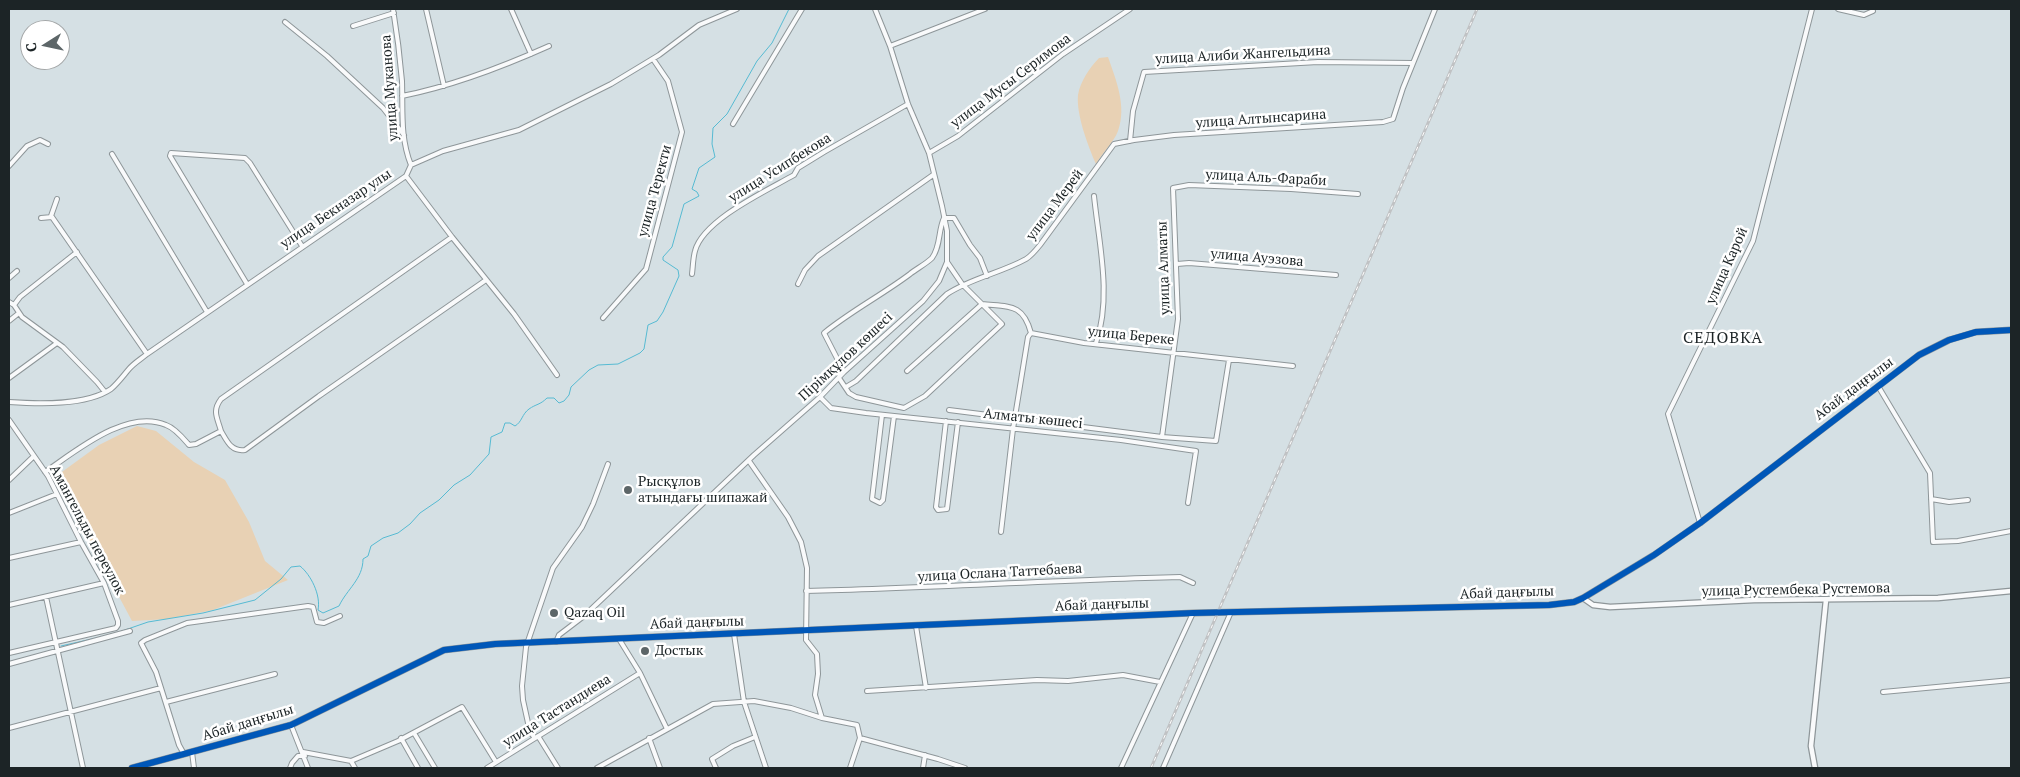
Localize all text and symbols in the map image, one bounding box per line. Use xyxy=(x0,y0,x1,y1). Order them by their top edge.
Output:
north arrow xyxy=(20,20,70,70)
street label: улица Мусы Серимова xyxy=(948,30,1074,132)
street label: улица Муканова xyxy=(378,34,402,142)
text: С xyxy=(21,41,41,54)
street label: улица Алиби Жангельдина xyxy=(1155,42,1331,68)
street label: улица Алтынсарина xyxy=(1195,106,1327,132)
street label: улица Усипбекова xyxy=(726,130,834,206)
street label: улица Теректи xyxy=(635,143,675,239)
street label: улица Бекназар улы xyxy=(277,166,395,252)
street label: улица Мерей xyxy=(1023,166,1087,244)
street label: улица Аль-Фараби xyxy=(1205,166,1327,190)
street label: улица Алматы xyxy=(1154,221,1174,315)
street label: улица Карой xyxy=(1703,225,1751,307)
street label: улица Ауэзова xyxy=(1210,246,1304,270)
street label: Пірімқұлов көшесі xyxy=(796,309,896,405)
street label: улица Береке xyxy=(1087,323,1175,349)
district label: СЕДОВКА xyxy=(1682,328,1764,348)
street label: Абай даңғылы xyxy=(1811,354,1897,424)
street label: Алматы көшесі xyxy=(982,405,1084,433)
street label: Амангельды переулок xyxy=(46,462,128,598)
place label: Рысқұлов атындағы шипажай xyxy=(638,474,768,507)
marker: Рысқұлов атындағы шипажай xyxy=(622,484,634,496)
street label: улица Ослана Таттебаева xyxy=(917,560,1083,586)
street label: улица Рустембека Рустемова xyxy=(1702,580,1890,600)
street label: Абай даңғылы xyxy=(1460,583,1554,603)
street label: Абай даңғылы xyxy=(1055,595,1149,615)
place label: Qazaq Oil xyxy=(564,605,625,621)
marker: Qazaq Oil xyxy=(548,607,560,619)
street label: Абай даңғылы xyxy=(650,613,744,633)
place label: Достык xyxy=(655,643,703,659)
marker: Достык xyxy=(639,645,651,657)
street label: улица Тастандиева xyxy=(500,671,614,751)
street label: Абай даңғылы xyxy=(200,701,296,745)

